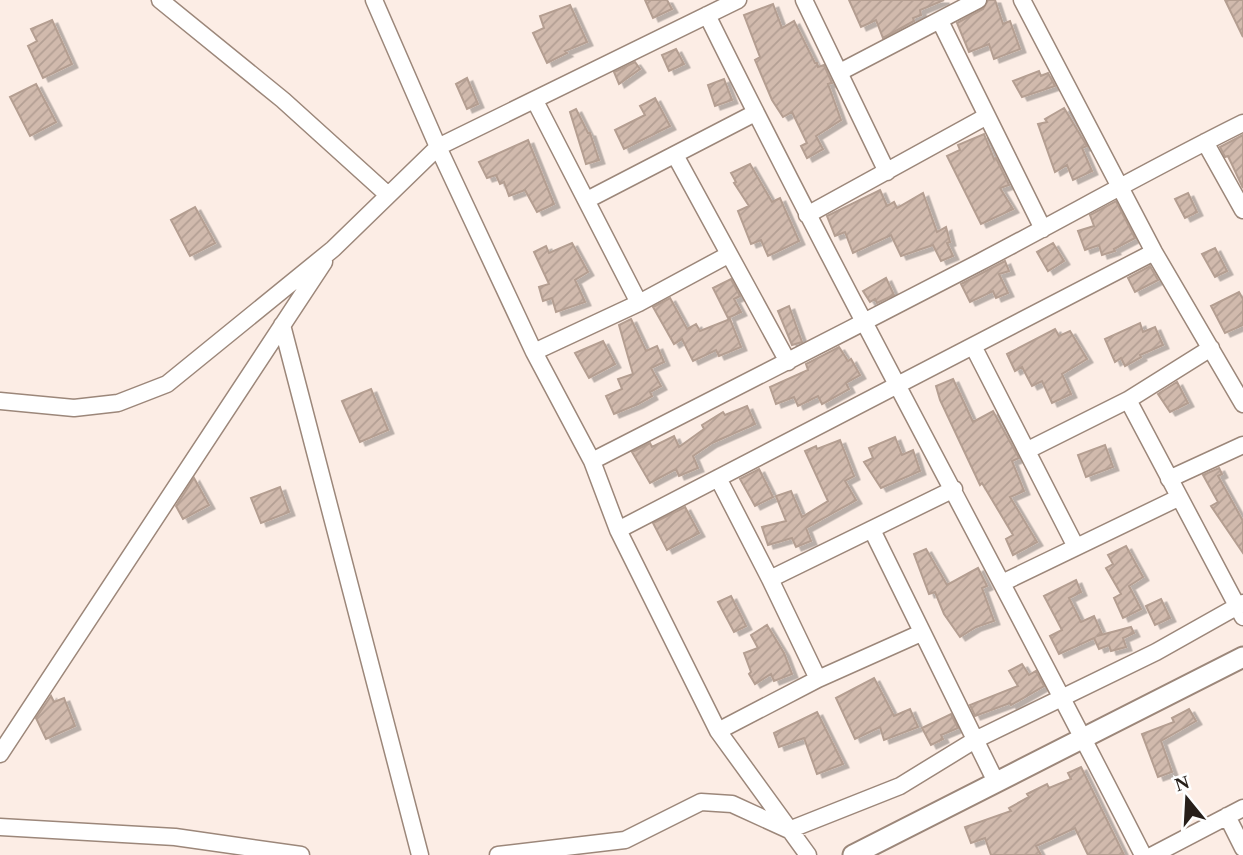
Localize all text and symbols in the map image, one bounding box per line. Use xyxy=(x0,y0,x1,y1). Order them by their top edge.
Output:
north arrow xyxy=(1152,764,1222,834)
text: N xyxy=(1172,771,1192,795)

